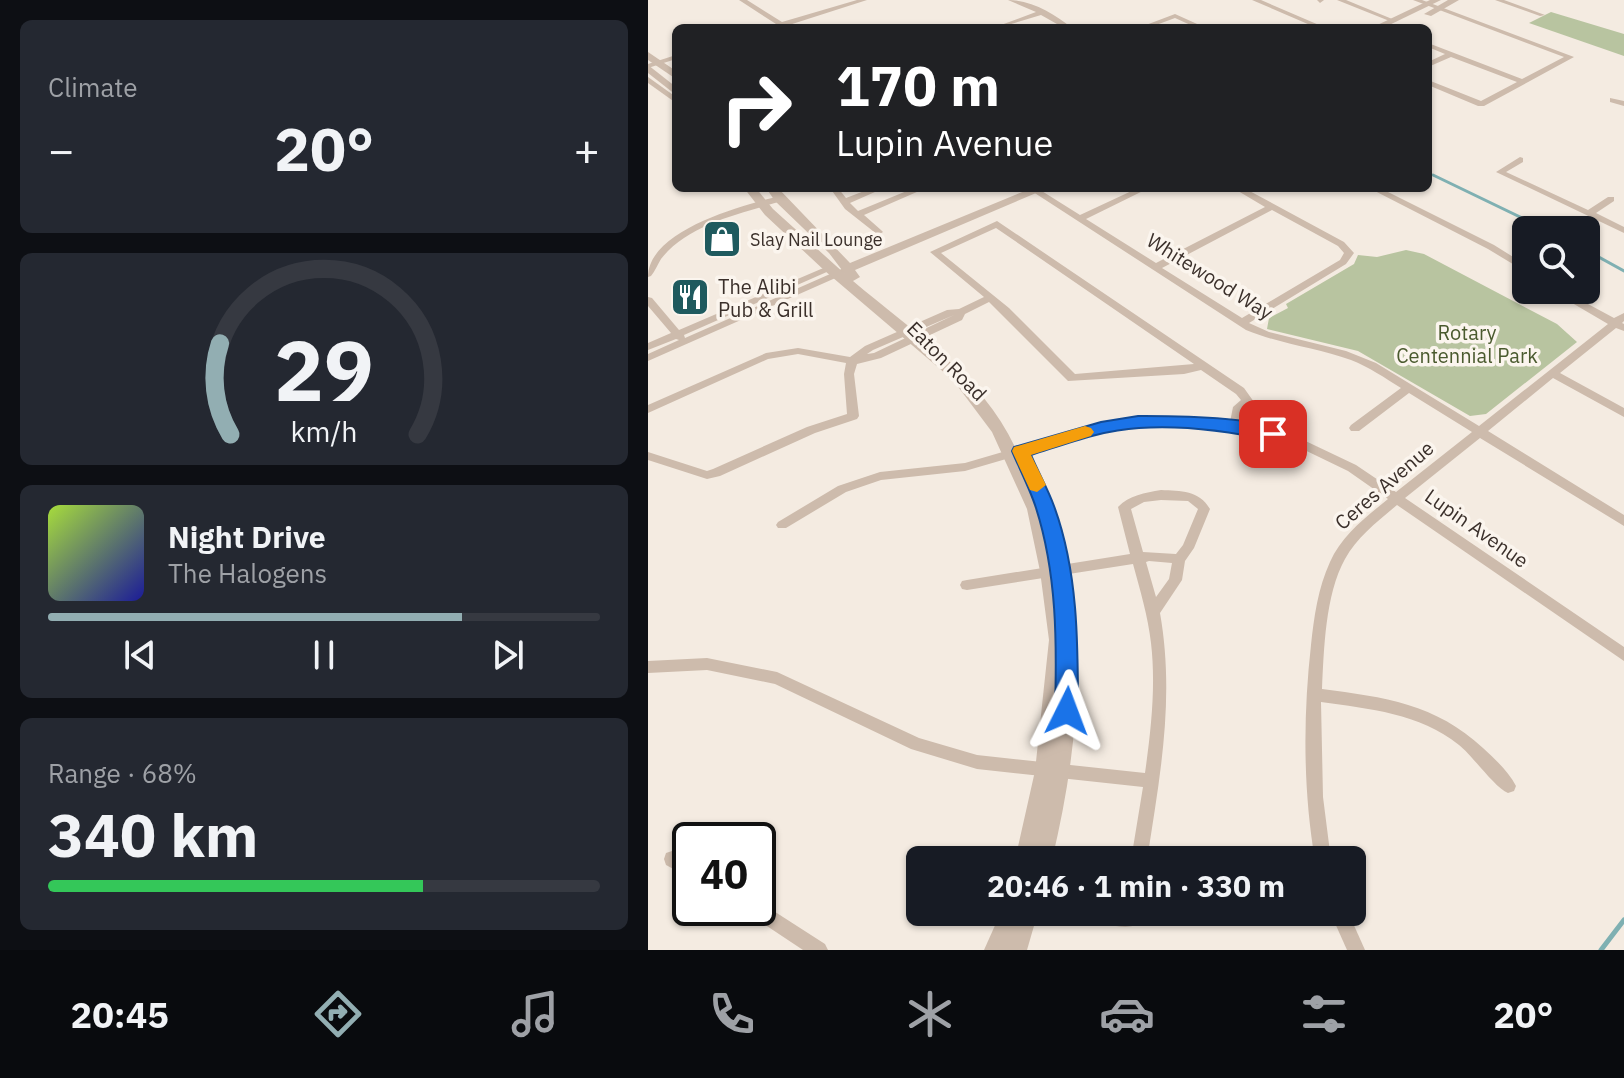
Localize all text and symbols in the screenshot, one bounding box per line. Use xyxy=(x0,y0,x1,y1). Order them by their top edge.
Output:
text: 170 m xyxy=(836,49,1000,121)
icon: right xyxy=(704,56,808,160)
text: Climate xyxy=(48,70,138,104)
text: 20° xyxy=(274,109,374,188)
text: Lupin Avenue xyxy=(836,119,1053,166)
text: − xyxy=(48,121,74,178)
text: + xyxy=(574,121,600,178)
map controls xyxy=(1512,216,1600,304)
button: search xyxy=(1512,216,1600,304)
shop icon: Slay Nail Lounge xyxy=(701,218,743,260)
street label: Whitewood Way xyxy=(1142,226,1278,326)
place label: Slay Nail Lounge xyxy=(750,228,883,251)
place label: The Alibi Pub & Grill xyxy=(718,273,813,323)
restaurant icon: The Alibi Pub & Grill xyxy=(669,276,711,318)
text: 29 xyxy=(274,315,374,423)
street label: Eaton Road xyxy=(901,315,993,407)
park label: Rotary Centennial Park xyxy=(1396,319,1538,369)
pin xyxy=(1239,400,1307,468)
icon: arrive xyxy=(1251,412,1295,456)
text: km/h xyxy=(290,413,358,450)
street label: Ceres Avenue xyxy=(1329,435,1439,535)
street label: Lupin Avenue xyxy=(1420,482,1534,574)
text: Night Drive xyxy=(168,517,326,556)
text: The Halogens xyxy=(168,556,327,590)
icon: previous xyxy=(118,633,162,677)
icon: pause xyxy=(302,633,346,677)
icon: next xyxy=(486,633,530,677)
position arrow xyxy=(1025,669,1109,753)
text: Range · 68% xyxy=(48,756,197,790)
text: 340 km xyxy=(48,795,258,874)
speed limit sign: 40 xyxy=(672,822,776,926)
text: 20:46 · 1 min · 330 m xyxy=(987,866,1285,905)
icon: directions xyxy=(310,986,366,1042)
icon: music xyxy=(507,986,563,1042)
icon: phone xyxy=(704,986,760,1042)
icon: climate xyxy=(902,986,958,1042)
icon: car xyxy=(1099,986,1155,1042)
icon: filters xyxy=(1296,986,1352,1042)
text: 20:45 xyxy=(71,991,169,1038)
text: 20° xyxy=(1493,991,1553,1038)

